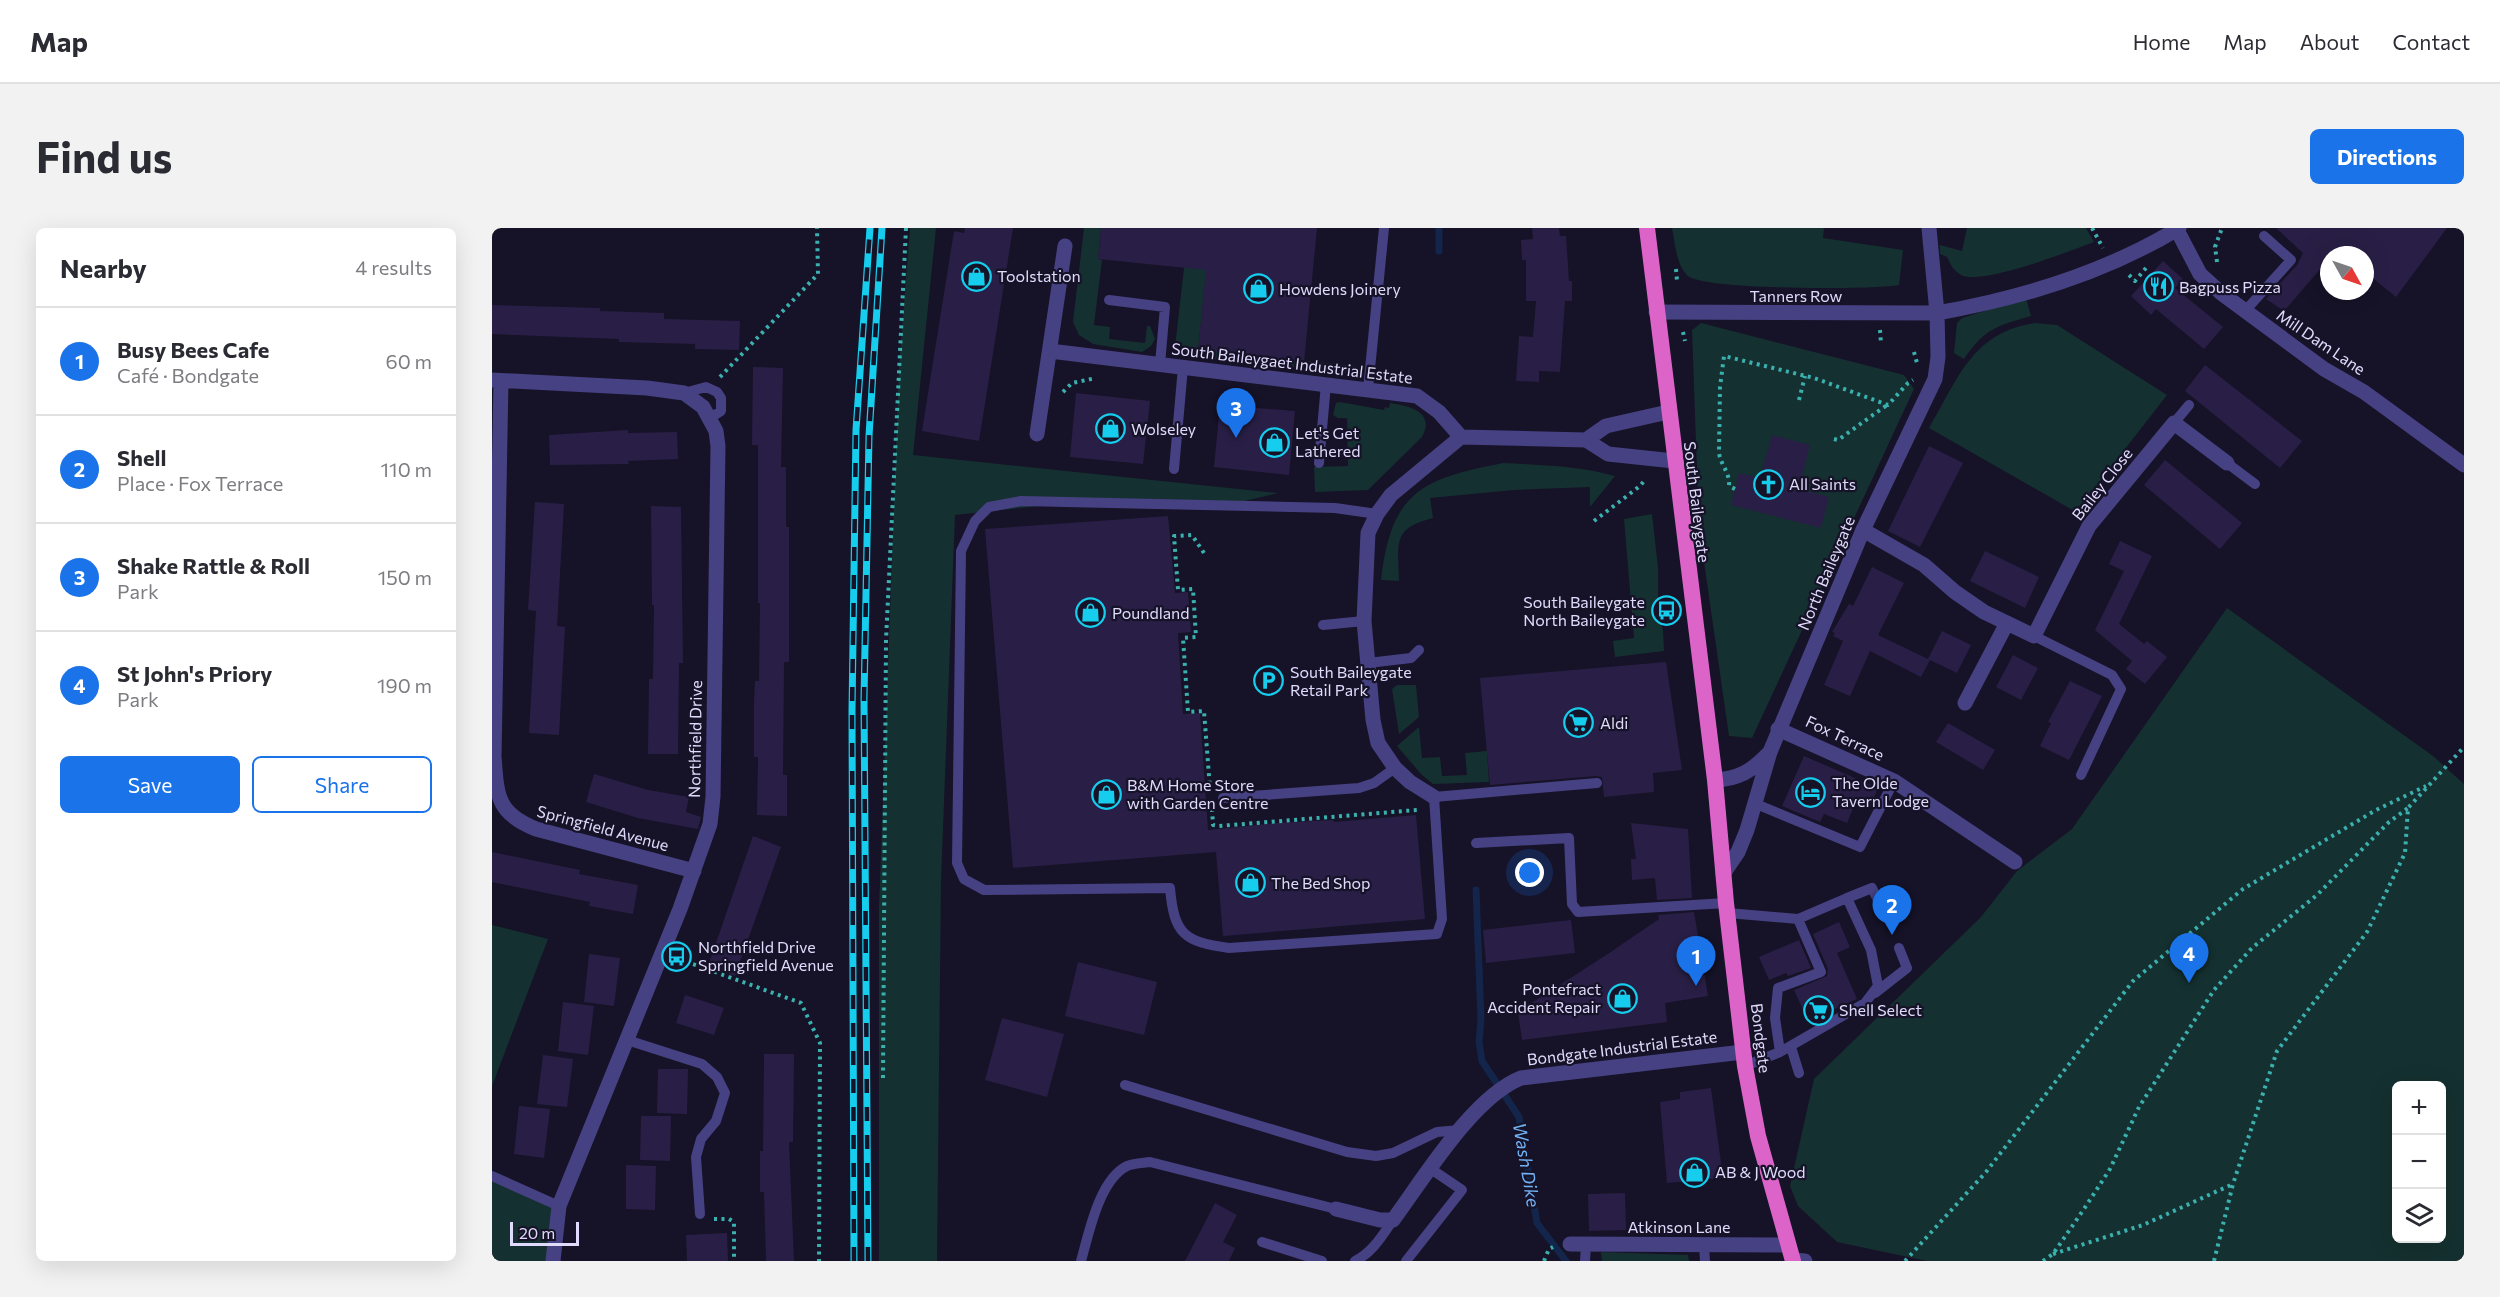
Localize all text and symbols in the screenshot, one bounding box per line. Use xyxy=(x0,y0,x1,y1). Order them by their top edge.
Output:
text: Map xyxy=(30,24,88,58)
text: Home xyxy=(2133,29,2190,54)
text: Map xyxy=(2223,29,2267,54)
text: About xyxy=(2300,29,2359,54)
text: Contact xyxy=(2392,29,2470,54)
button: Directions xyxy=(2310,129,2464,184)
text: Find us xyxy=(36,130,172,182)
north arrow xyxy=(2320,246,2374,300)
text: Nearby xyxy=(60,252,147,283)
text: 4 results xyxy=(355,255,432,279)
shop icon: Toolstation xyxy=(960,260,992,292)
place label: Toolstation xyxy=(997,266,1081,285)
restaurant icon: Bagpuss Pizza xyxy=(2142,271,2174,303)
shop icon: Howdens Joinery xyxy=(1242,273,1274,305)
place label: Bagpuss Pizza xyxy=(2179,277,2281,296)
place label: Howdens Joinery xyxy=(1279,279,1401,298)
street label: Tanners Row xyxy=(1750,286,1843,305)
street label: Mill Dam Lane xyxy=(2273,305,2369,378)
text: Busy Bees Cafe xyxy=(117,336,269,363)
street label: South Baileygaet Industrial Estate xyxy=(1170,338,1414,387)
text: 1 xyxy=(75,349,84,373)
text: 60 m xyxy=(386,349,432,373)
text: Café · Bondgate xyxy=(117,363,259,387)
pin: 3 xyxy=(1216,388,1256,438)
shop icon: Wolseley xyxy=(1094,413,1126,445)
place label: Wolseley xyxy=(1131,419,1196,438)
place label: Let's Get Lathered xyxy=(1295,423,1361,460)
shop icon: Let's Get Lathered xyxy=(1258,426,1290,458)
street label: South Baileygate xyxy=(1681,440,1714,563)
text: Shell xyxy=(117,444,167,471)
street label: Bailey Close xyxy=(2067,444,2136,524)
text: 2 xyxy=(74,457,85,481)
text: 110 m xyxy=(381,457,432,481)
church icon: All Saints xyxy=(1752,468,1784,500)
text: Place · Fox Terrace xyxy=(117,471,283,495)
place label: All Saints xyxy=(1789,474,1856,493)
street label: North Baileygate xyxy=(1793,513,1858,633)
text: Shake Rattle & Roll xyxy=(117,552,310,579)
text: 3 xyxy=(74,565,85,589)
text: 150 m xyxy=(378,565,432,589)
text: Park xyxy=(117,579,159,603)
place label: South Baileygate North Baileygate xyxy=(1523,592,1645,629)
bus stop icon: South Baileygate North Baileygate xyxy=(1650,595,1682,627)
shop icon: Poundland xyxy=(1075,597,1107,629)
place label: Poundland xyxy=(1112,603,1190,622)
text: St John's Priory xyxy=(117,660,272,687)
place label: South Baileygate Retail Park xyxy=(1290,662,1412,699)
parking icon: South Baileygate Retail Park xyxy=(1253,665,1285,697)
text: 4 xyxy=(73,673,86,697)
text: 190 m xyxy=(377,673,432,697)
street label: Northfield Drive xyxy=(684,680,705,798)
text: Park xyxy=(117,687,159,711)
supermarket icon: Aldi xyxy=(1563,707,1595,739)
street label: Fox Terrace xyxy=(1803,711,1887,764)
place label: Aldi xyxy=(1600,713,1628,732)
button: Save xyxy=(60,756,240,813)
button: Share xyxy=(252,756,432,813)
place label: The Olde Tavern Lodge xyxy=(1832,773,1929,810)
place label: B&M Home Store with Garden Centre xyxy=(1127,775,1269,812)
hotel icon: The Olde Tavern Lodge xyxy=(1795,776,1827,808)
shop icon: B&M Home Store with Garden Centre xyxy=(1090,778,1122,810)
street label: Springfield Avenue xyxy=(535,801,671,854)
your location xyxy=(1515,858,1544,887)
shop icon: The Bed Shop xyxy=(1234,867,1266,899)
place label: The Bed Shop xyxy=(1271,873,1371,892)
pin: 2 xyxy=(1872,886,1912,935)
pin: 4 xyxy=(2170,934,2208,983)
pin: 1 xyxy=(1676,936,1716,986)
place label: Northfield Drive Springfield Avenue xyxy=(698,937,834,974)
bus stop icon: Northfield Drive Springfield Avenue xyxy=(661,940,693,972)
place label: Pontefract Accident Repair xyxy=(1487,979,1602,1016)
shop icon: Pontefract Accident Repair xyxy=(1606,982,1638,1014)
supermarket icon: Shell Select xyxy=(1802,994,1834,1026)
place label: Shell Select xyxy=(1839,1000,1922,1019)
street label: Bondgate xyxy=(1748,1002,1775,1074)
street label: Bondgate Industrial Estate xyxy=(1526,1026,1718,1069)
map controls xyxy=(2392,1081,2446,1243)
button: + xyxy=(2392,1081,2446,1135)
water label: Wash Dike xyxy=(1509,1121,1545,1209)
button: − xyxy=(2392,1135,2446,1189)
shop icon: AB & J Wood xyxy=(1678,1156,1710,1188)
place label: AB & J Wood xyxy=(1715,1162,1806,1181)
button: layers xyxy=(2392,1189,2446,1243)
street label: Atkinson Lane xyxy=(1627,1217,1731,1236)
scale bar xyxy=(510,1219,579,1246)
text: 20 m xyxy=(519,1223,555,1242)

